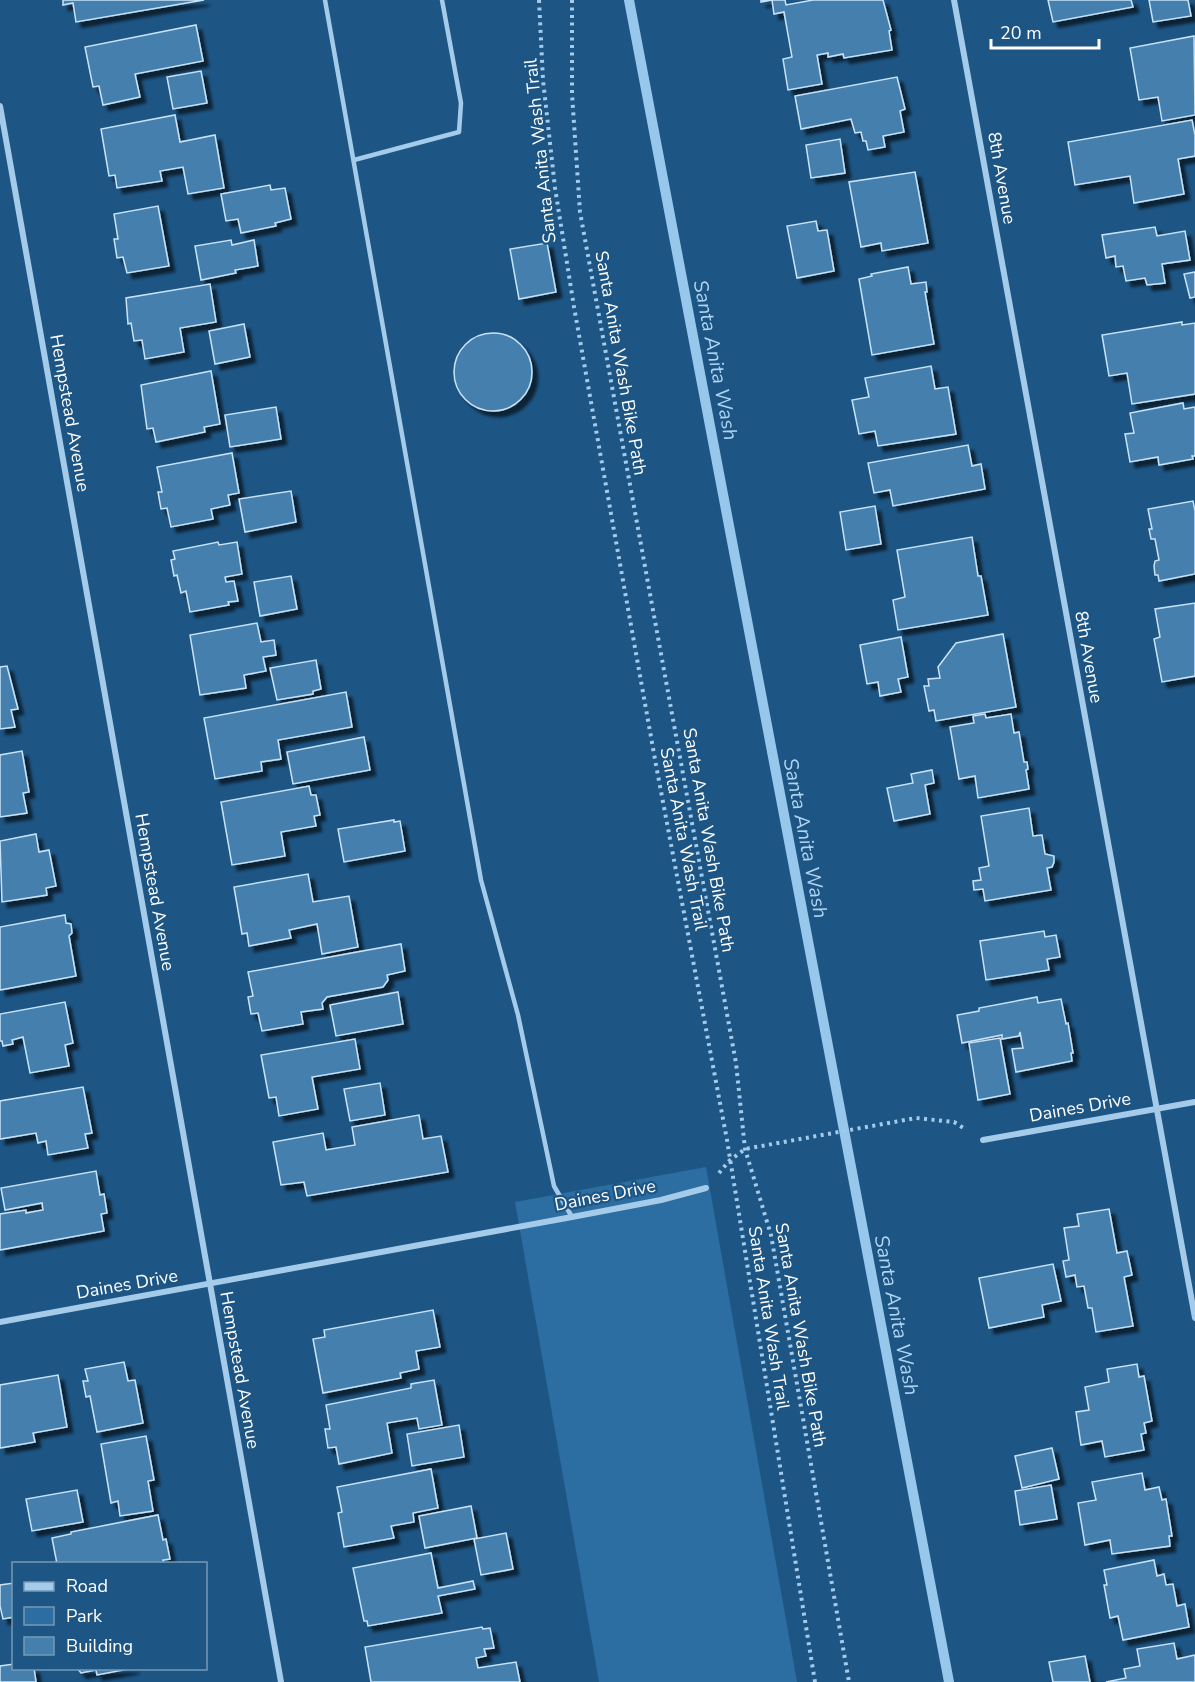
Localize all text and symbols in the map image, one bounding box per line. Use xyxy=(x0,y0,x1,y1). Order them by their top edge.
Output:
scale bar xyxy=(991,12,1099,50)
text: 20 m xyxy=(1000,21,1042,45)
street label: Santa Anita Wash Trail xyxy=(518,57,562,245)
street label: 8th Avenue xyxy=(982,130,1022,226)
street label: Santa Anita Wash Bike Path xyxy=(589,249,653,477)
water label: Santa Anita Wash xyxy=(687,278,744,443)
street label: Hempstead Avenue xyxy=(44,332,96,494)
street label: 8th Avenue xyxy=(1069,609,1109,705)
street label: Santa Anita Wash Bike Path xyxy=(677,726,741,954)
street label: Santa Anita Wash Trail xyxy=(654,745,714,933)
water label: Santa Anita Wash xyxy=(777,756,834,921)
street label: Hempstead Avenue xyxy=(129,811,181,973)
street label: Daines Drive xyxy=(1027,1086,1133,1128)
street label: Daines Drive xyxy=(552,1173,658,1217)
street label: Santa Anita Wash Bike Path xyxy=(769,1221,833,1449)
street label: Santa Anita Wash Trail xyxy=(743,1224,796,1412)
water label: Santa Anita Wash xyxy=(868,1233,925,1398)
street label: Daines Drive xyxy=(74,1263,180,1305)
street label: Hempstead Avenue xyxy=(214,1289,266,1451)
legend xyxy=(12,1562,207,1670)
text: Road xyxy=(66,1574,108,1598)
text: Park xyxy=(66,1604,103,1628)
text: Building xyxy=(66,1634,133,1658)

